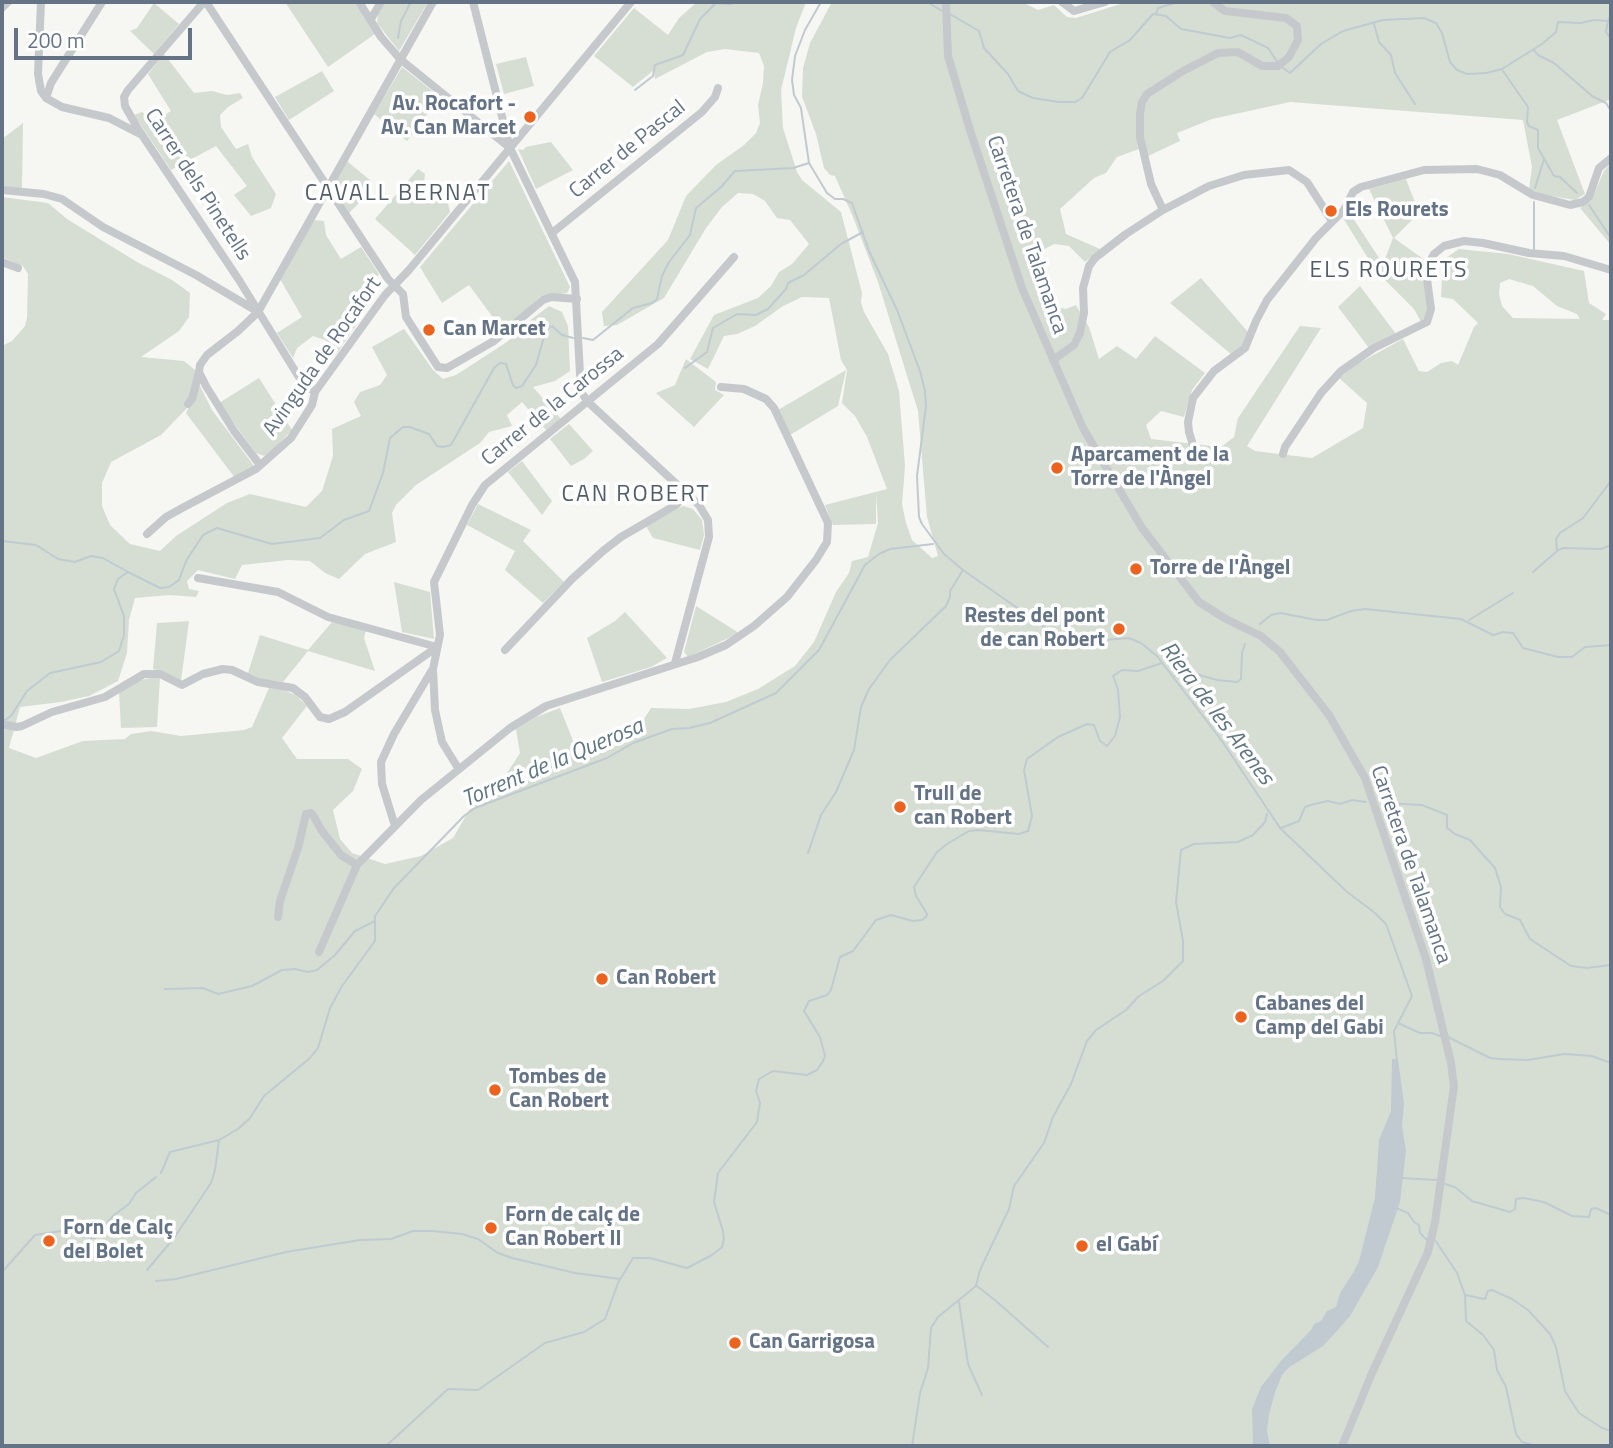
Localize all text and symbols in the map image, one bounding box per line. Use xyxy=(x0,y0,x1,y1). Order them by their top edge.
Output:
scale bar xyxy=(18,14,196,58)
text: 200 m xyxy=(27,24,84,56)
place label: Av. Rocafort - Av. Can Marcet xyxy=(381,92,516,142)
street label: Carrer de Pascal xyxy=(565,95,691,205)
street label: Carrer dels Pinetells xyxy=(138,104,256,266)
marker: Av. Rocafort - Av. Can Marcet xyxy=(522,109,538,125)
street label: Carretera de Talamanca xyxy=(980,133,1072,337)
district label: CAVALL BERNAT xyxy=(306,180,490,208)
place label: Els Rourets xyxy=(1345,198,1449,224)
marker: Els Rourets xyxy=(1323,203,1339,219)
district label: ELS ROURETS xyxy=(1311,257,1467,285)
street label: Avinguda de Rocafort xyxy=(259,273,387,441)
place label: Can Marcet xyxy=(443,317,546,343)
marker: Can Marcet xyxy=(421,322,437,338)
street label: Carrer de la Carossa xyxy=(477,342,629,472)
place label: Aparcament de la Torre de l'Àngel xyxy=(1071,443,1229,493)
marker: Aparcament de la Torre de l'Àngel xyxy=(1049,460,1065,476)
district label: CAN ROBERT xyxy=(563,481,709,509)
place label: Torre de l'Àngel xyxy=(1150,556,1290,582)
marker: Torre de l'Àngel xyxy=(1128,561,1144,577)
place label: Restes del pont de can Robert xyxy=(964,604,1105,654)
marker: Restes del pont de can Robert xyxy=(1111,621,1127,637)
water label: Riera de les Arenes xyxy=(1153,637,1279,791)
water label: Torrent de la Querosa xyxy=(458,713,648,815)
street label: Carretera de Talamanca xyxy=(1364,763,1456,967)
place label: Trull de can Robert xyxy=(914,782,1012,832)
marker: Trull de can Robert xyxy=(892,799,908,815)
place label: Can Robert xyxy=(616,966,716,992)
marker: Can Robert xyxy=(594,971,610,987)
place label: Cabanes del Camp del Gabi xyxy=(1255,992,1384,1042)
marker: Cabanes del Camp del Gabi xyxy=(1233,1009,1249,1025)
place label: Tombes de Can Robert xyxy=(509,1065,609,1115)
marker: Tombes de Can Robert xyxy=(487,1082,503,1098)
place label: Forn de calç de Can Robert II xyxy=(505,1203,640,1253)
place label: Forn de Calç del Bolet xyxy=(63,1216,173,1266)
marker: Forn de calç de Can Robert II xyxy=(483,1220,499,1236)
marker: Forn de Calç del Bolet xyxy=(41,1233,57,1249)
place label: el Gabí xyxy=(1096,1233,1157,1259)
marker: el Gabí xyxy=(1074,1238,1090,1254)
place label: Can Garrigosa xyxy=(749,1330,875,1356)
marker: Can Garrigosa xyxy=(727,1335,743,1351)

